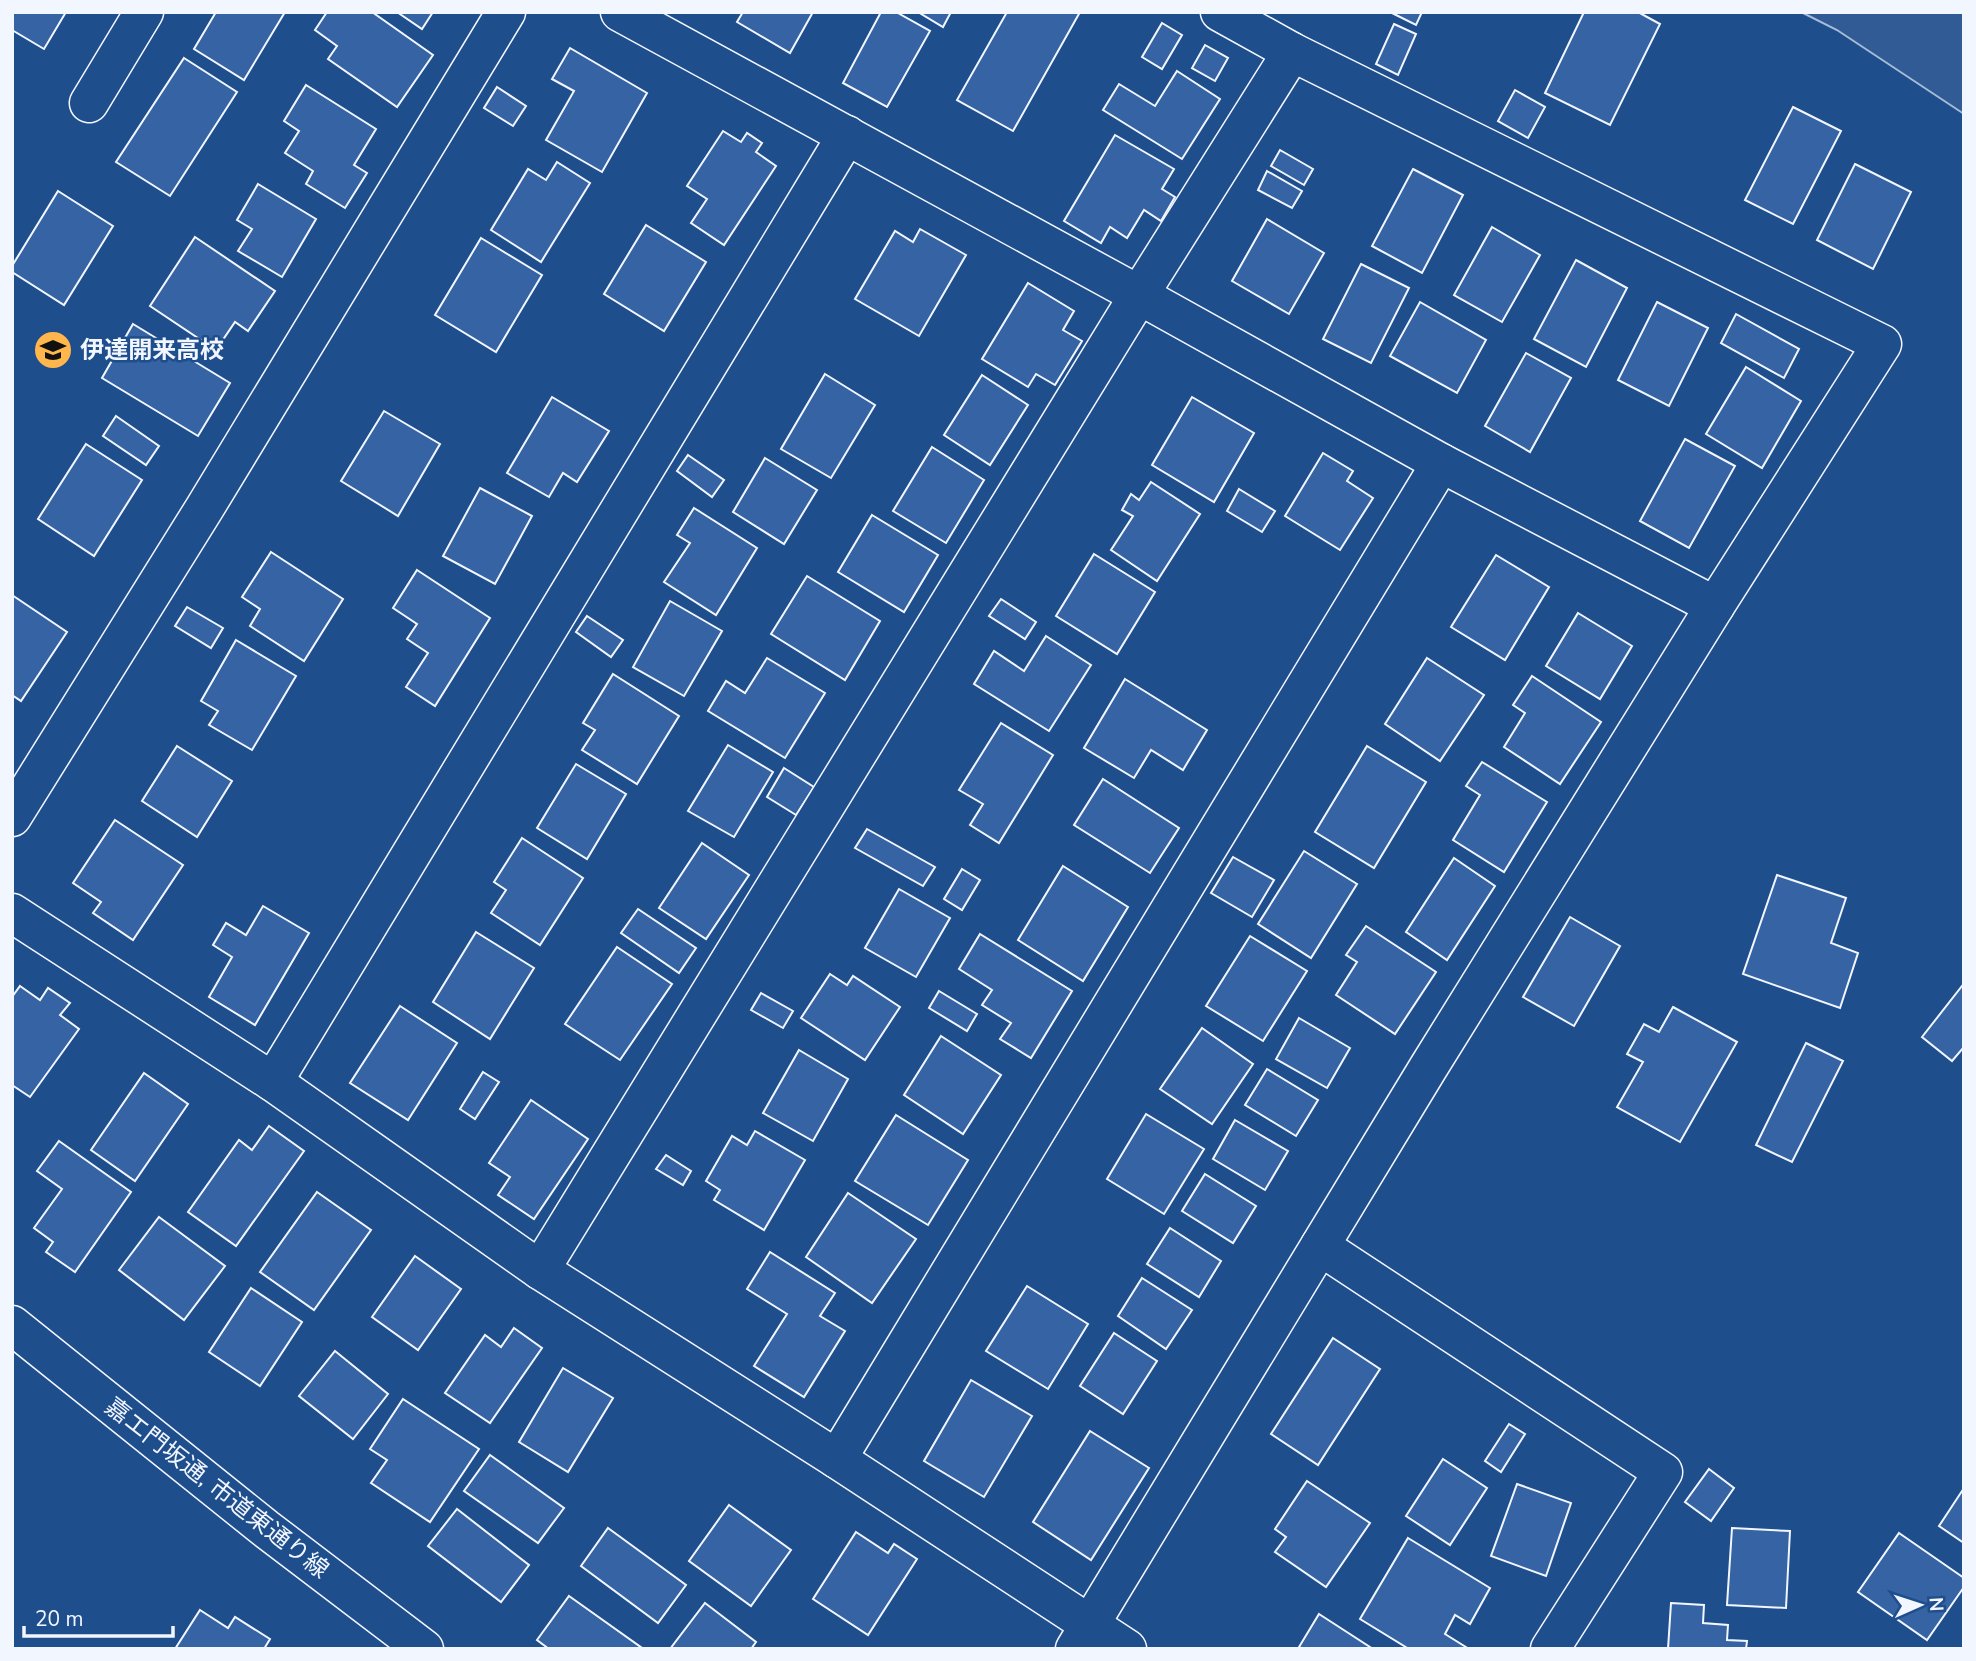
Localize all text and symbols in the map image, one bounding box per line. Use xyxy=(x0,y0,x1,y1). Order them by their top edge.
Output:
school or university icon: 伊達開来高校 xyxy=(32,329,74,371)
place label: 伊達開来高校 xyxy=(80,334,224,366)
street label: 嘉エ門坂通, 市道東通り線 xyxy=(99,1391,335,1585)
north arrow xyxy=(1885,1570,1955,1640)
scale bar xyxy=(24,1594,173,1638)
text: N xyxy=(1923,1596,1949,1612)
text: 20 m xyxy=(35,1605,84,1633)

